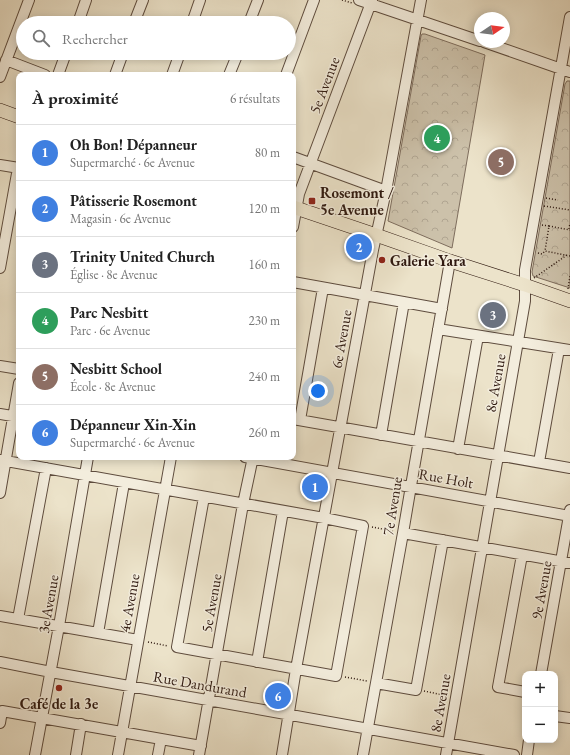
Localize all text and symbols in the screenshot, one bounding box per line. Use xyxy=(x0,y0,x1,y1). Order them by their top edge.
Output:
north arrow xyxy=(474,12,510,48)
search box xyxy=(16,16,296,60)
icon: search xyxy=(30,27,52,49)
text: Rechercher xyxy=(62,29,128,48)
street label: 5e Avenue xyxy=(305,54,344,116)
text: À proximité xyxy=(32,87,118,109)
text: 6 résultats xyxy=(230,90,280,107)
pin: 4 xyxy=(424,123,450,153)
text: Oh Bon! Dépanneur xyxy=(70,135,197,154)
text: 1 xyxy=(42,144,48,161)
text: 80 m xyxy=(255,144,280,161)
pin: 5 xyxy=(488,147,514,177)
text: Supermarché · 6e Avenue xyxy=(70,154,195,171)
place label: Rosemont / 5e Avenue xyxy=(320,183,394,219)
text: Pâtisserie Rosemont xyxy=(70,191,197,210)
marker: Rosemont / 5e Avenue xyxy=(307,196,317,206)
text: 2 xyxy=(42,200,48,217)
text: 120 m xyxy=(249,200,280,217)
text: Magasin · 6e Avenue xyxy=(70,210,171,227)
pin: 2 xyxy=(346,232,372,262)
text: Trinity United Church xyxy=(70,247,215,266)
place label: Galerie Yara xyxy=(390,251,466,270)
marker: Galerie Yara xyxy=(377,255,387,265)
text: 3 xyxy=(42,256,48,273)
text: 160 m xyxy=(249,256,280,273)
text: Église · 8e Avenue xyxy=(70,266,158,283)
pin: 3 xyxy=(480,300,506,330)
text: Parc Nesbitt xyxy=(70,303,148,322)
street label: 6e Avenue xyxy=(327,308,356,370)
text: 4 xyxy=(42,312,48,329)
text: 230 m xyxy=(249,312,280,329)
text: Parc · 6e Avenue xyxy=(70,322,150,339)
street label: 8e Avenue xyxy=(481,352,510,414)
text: Nesbitt School xyxy=(70,359,162,378)
text: 5 xyxy=(42,368,48,385)
text: 240 m xyxy=(249,368,280,385)
text: École · 8e Avenue xyxy=(70,378,156,395)
your location xyxy=(308,381,328,401)
text: Dépanneur Xin-Xin xyxy=(70,415,196,434)
text: 6 xyxy=(42,424,48,441)
text: 260 m xyxy=(249,424,280,441)
text: Supermarché · 6e Avenue xyxy=(70,434,195,451)
street label: Rue Holt xyxy=(417,464,475,492)
pin: 1 xyxy=(302,472,328,502)
street label: 7e Avenue xyxy=(378,475,406,537)
street label: 9e Avenue xyxy=(527,559,556,621)
street label: 4e Avenue xyxy=(115,572,144,634)
street label: 5e Avenue xyxy=(197,572,226,634)
street label: 3e Avenue xyxy=(34,573,63,635)
street label: Rue Dandurand xyxy=(152,666,249,702)
map controls xyxy=(522,671,558,743)
button: + xyxy=(522,671,558,707)
street label: 8e Avenue xyxy=(426,672,455,734)
pin: 6 xyxy=(265,681,291,711)
marker: Café de la 3e xyxy=(54,683,64,693)
place label: Café de la 3e xyxy=(20,694,98,713)
button: − xyxy=(522,707,558,743)

